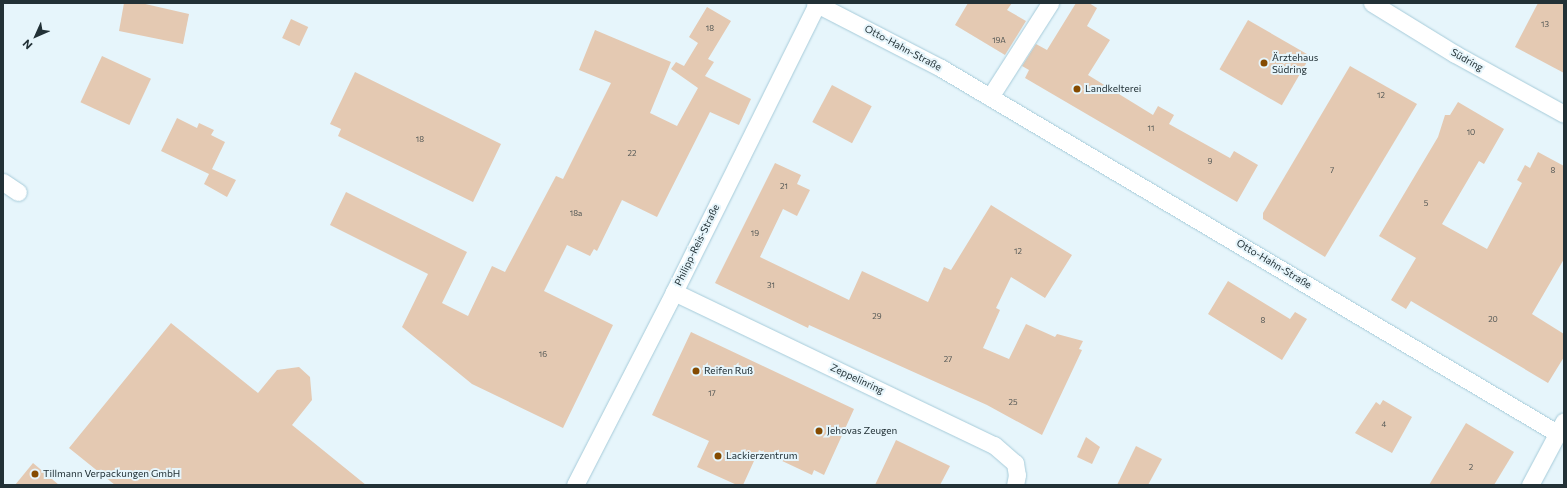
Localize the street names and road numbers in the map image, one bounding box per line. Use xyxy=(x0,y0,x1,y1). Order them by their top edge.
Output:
street label: Otto-Hahn-Straße xyxy=(863,23,943,73)
street label: Südring xyxy=(1449,46,1485,74)
street label: Philipp-Reis-Straße xyxy=(672,202,722,288)
street label: Otto-Hahn-Straße xyxy=(1234,237,1314,291)
street label: Zeppelinring xyxy=(828,361,886,397)

